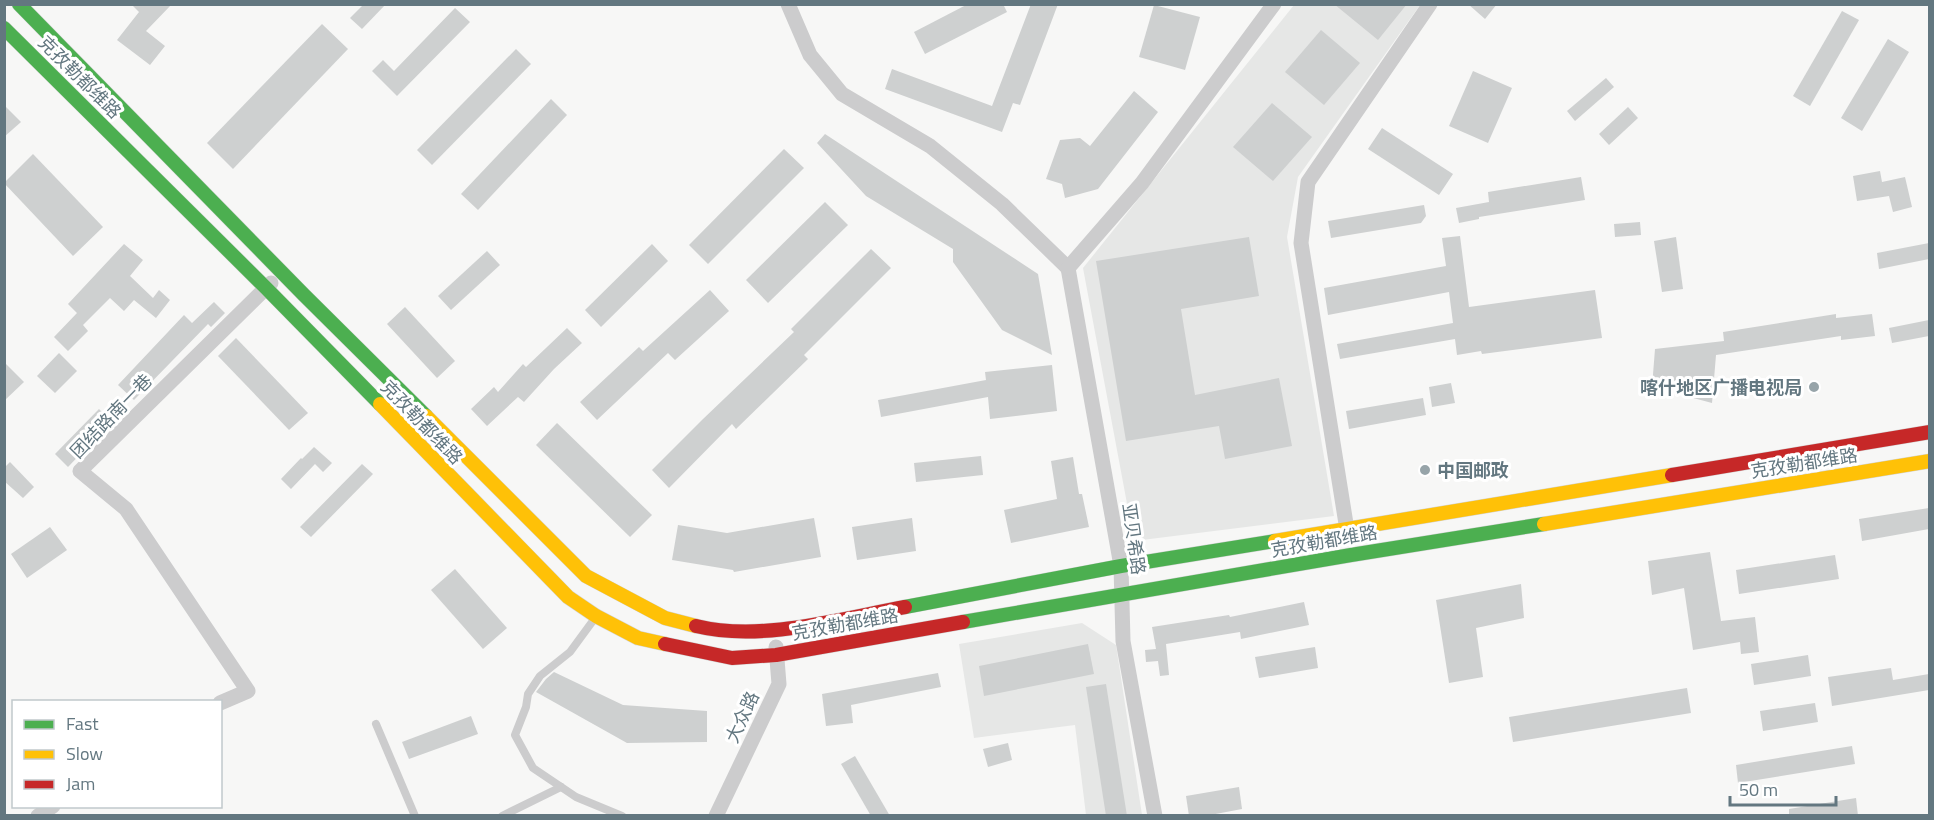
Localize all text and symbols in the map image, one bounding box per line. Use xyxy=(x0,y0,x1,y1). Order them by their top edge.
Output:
street label: 克孜勒都维路 xyxy=(32,29,128,125)
street label: 团结路南一巷 xyxy=(64,368,158,464)
street label: 克孜勒都维路 xyxy=(375,374,469,470)
place label: 喀什地区广播电视局 xyxy=(1640,374,1802,401)
marker: 喀什地区广播电视局 xyxy=(1807,380,1821,394)
street label: 克孜勒都维路 xyxy=(1749,441,1859,485)
place label: 中国邮政 xyxy=(1437,457,1509,484)
marker: 中国邮政 xyxy=(1418,463,1432,477)
street label: 亚贝希路 xyxy=(1116,501,1152,577)
street label: 克孜勒都维路 xyxy=(1268,518,1380,564)
street label: 克孜勒都维路 xyxy=(789,601,901,647)
street label: 大众路 xyxy=(718,687,766,747)
legend xyxy=(12,700,222,808)
text: Fast xyxy=(66,710,99,737)
text: Slow xyxy=(66,740,103,767)
scale bar xyxy=(1730,769,1836,807)
text: Jam xyxy=(66,770,95,797)
text: 50 m xyxy=(1739,776,1778,803)

